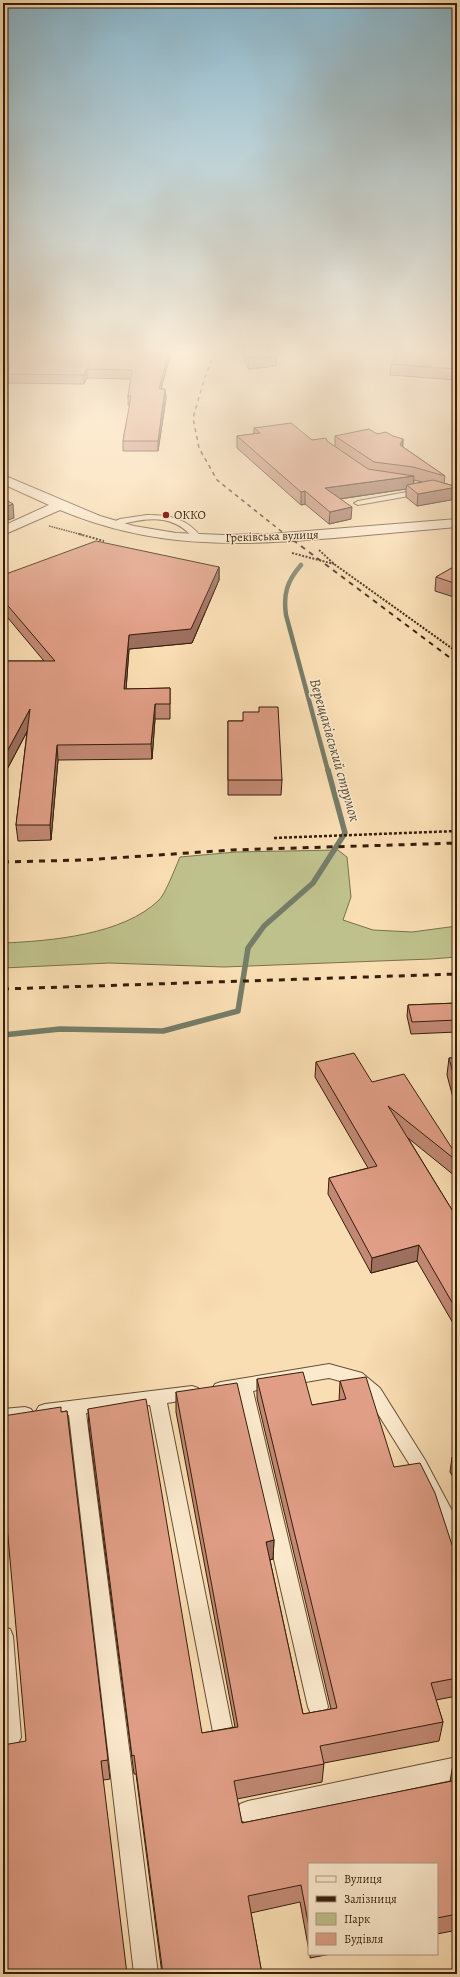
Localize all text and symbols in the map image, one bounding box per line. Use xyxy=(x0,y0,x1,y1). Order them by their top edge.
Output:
place label: ОККО xyxy=(174,507,206,523)
marker: ОККО xyxy=(161,510,171,520)
street label: Греківська вулиця xyxy=(225,526,319,546)
water label: Верещаківський струмок xyxy=(305,676,365,824)
legend xyxy=(308,1863,438,1955)
text: Вулиця xyxy=(344,1871,382,1887)
text: Залізниця xyxy=(344,1891,397,1907)
text: Парк xyxy=(344,1911,370,1927)
text: Будівля xyxy=(344,1931,384,1947)

